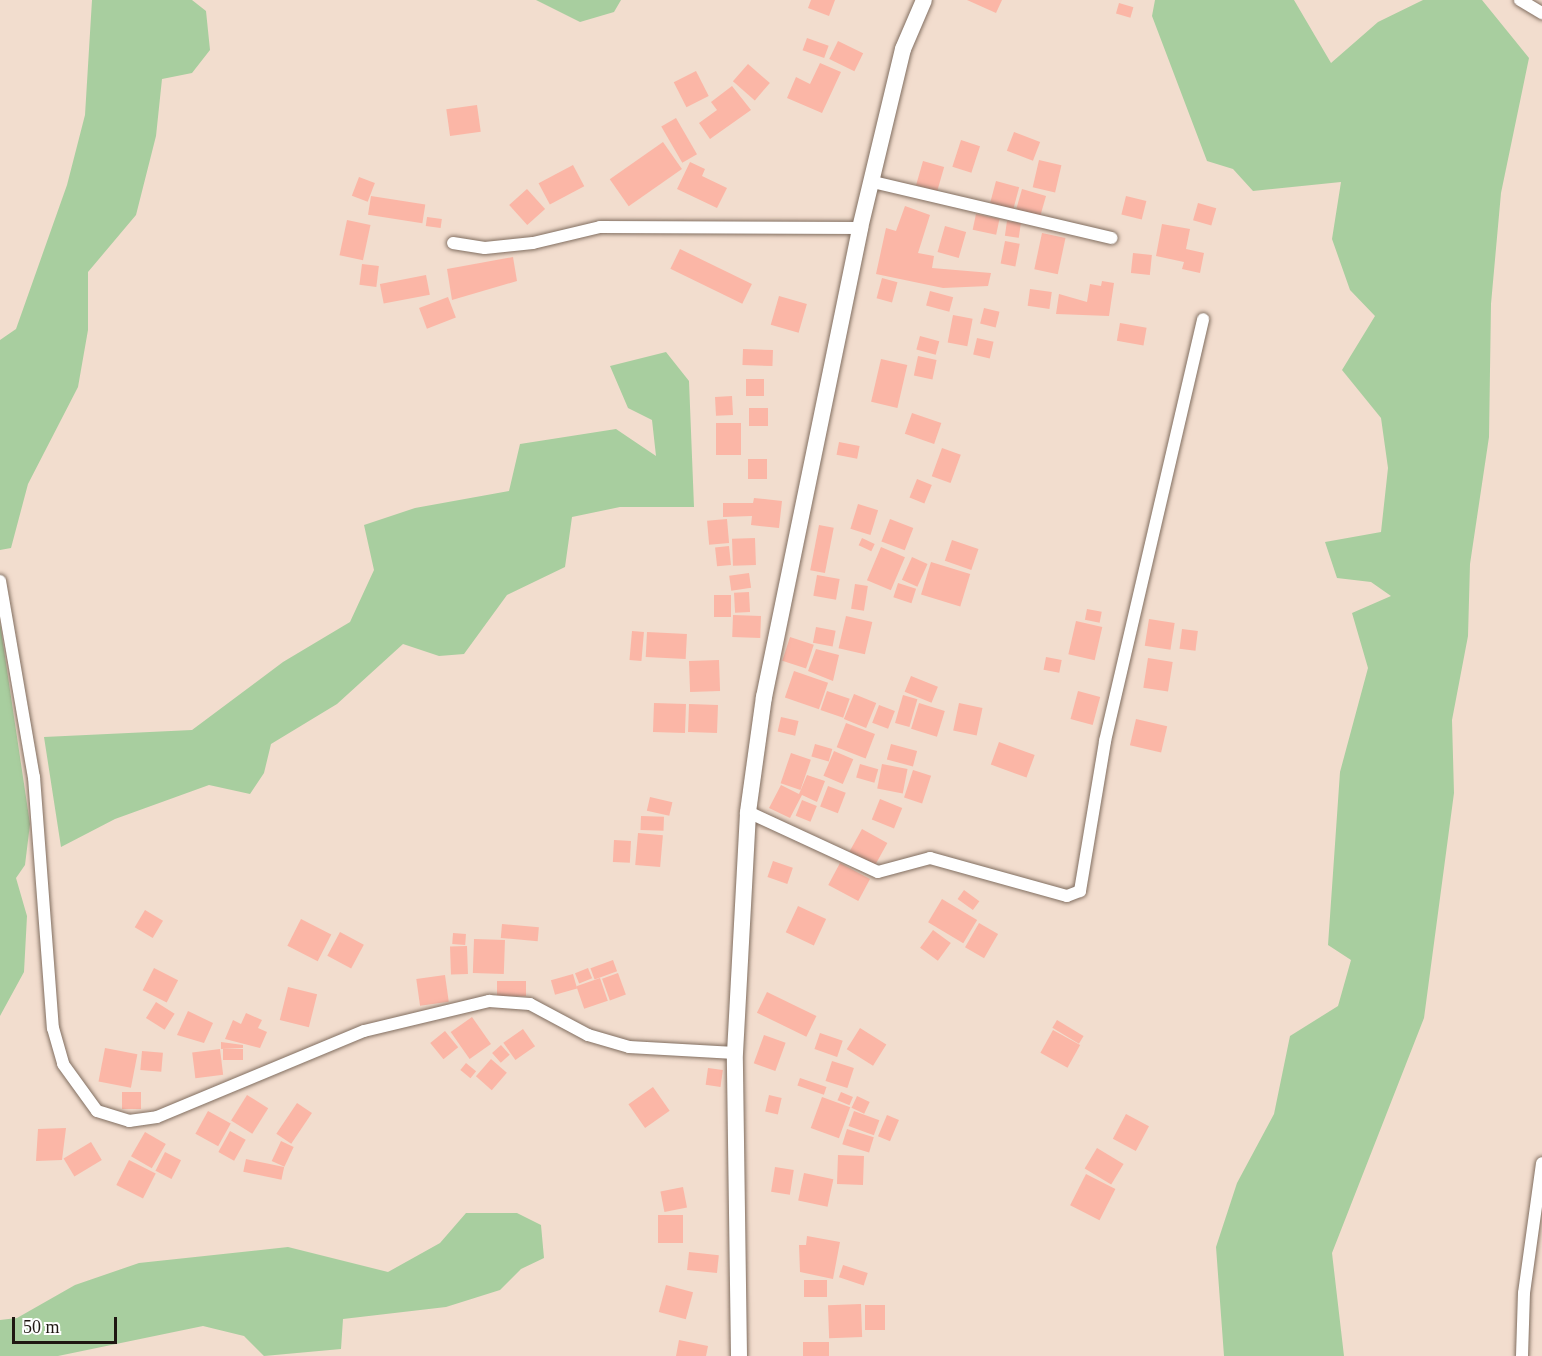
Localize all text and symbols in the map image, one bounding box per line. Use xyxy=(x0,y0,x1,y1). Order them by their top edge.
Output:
scale bar xyxy=(15,1305,120,1343)
text: 50 m xyxy=(23,1317,60,1337)

